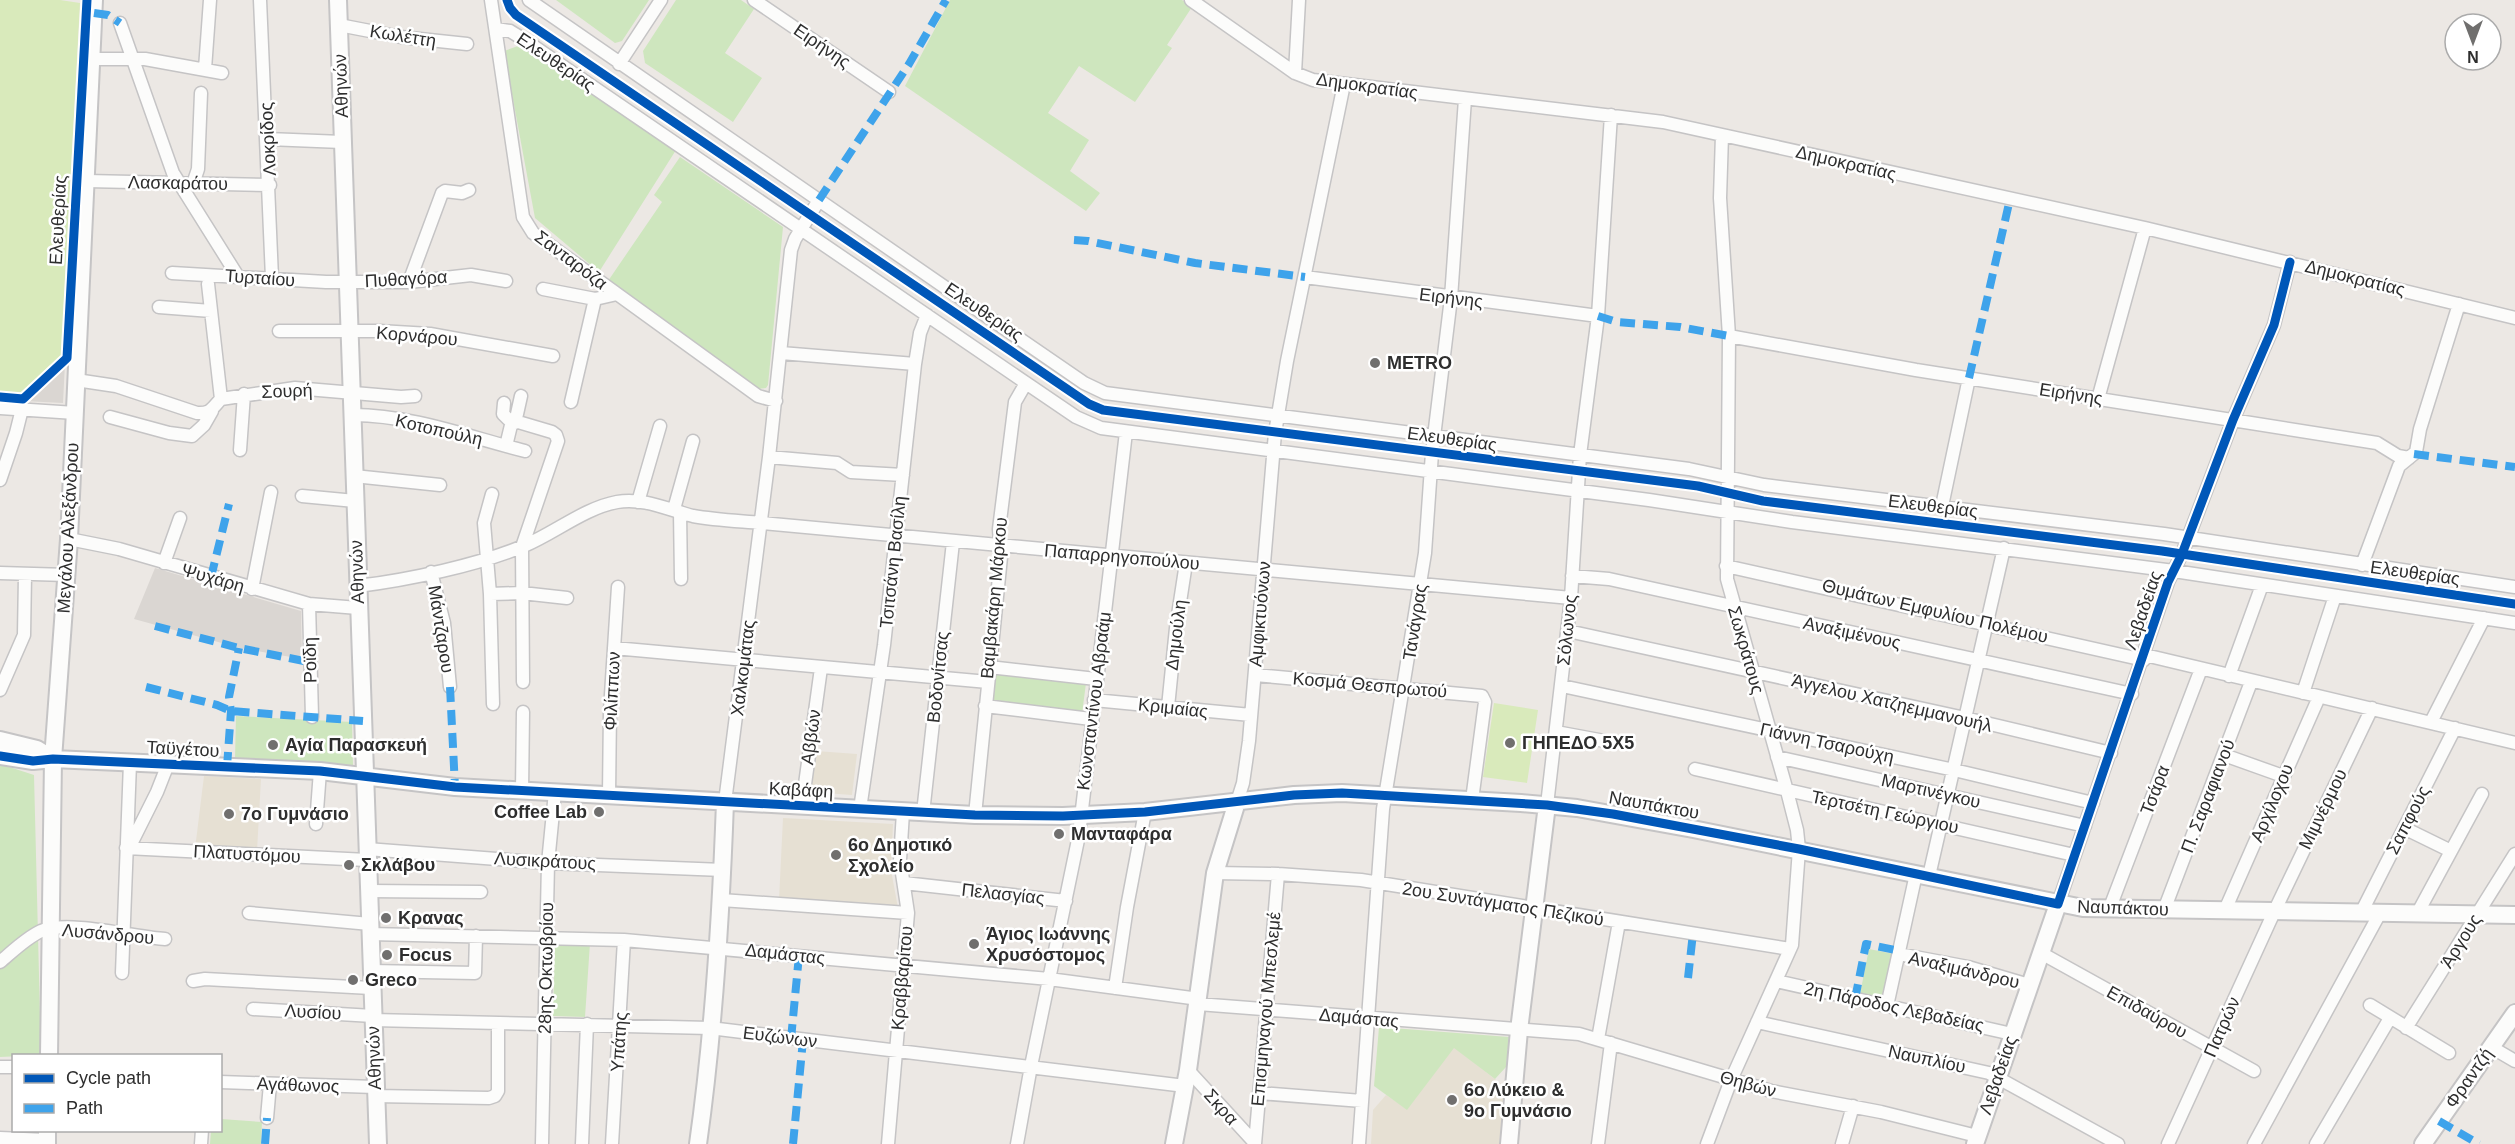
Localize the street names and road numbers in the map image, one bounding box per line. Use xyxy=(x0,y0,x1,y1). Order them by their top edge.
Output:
street label: Ειρήνης xyxy=(790,20,854,72)
street label: Κωλέττη xyxy=(368,21,438,51)
street label: Ελευθερίας xyxy=(513,28,599,96)
street label: Αθηνών xyxy=(330,54,352,118)
street label: Δημοκρατίας xyxy=(1315,69,1419,103)
street label: Λοκρίδος xyxy=(256,101,280,176)
street label: Δημοκρατίας xyxy=(1794,142,1898,184)
street label: Λασκαράτου xyxy=(128,172,228,194)
street label: Ελευθερίας xyxy=(46,174,70,266)
street label: Σανταρόζα xyxy=(531,226,611,294)
street label: Δημοκρατίας xyxy=(2303,256,2407,300)
street label: Τυρταίου xyxy=(224,266,296,290)
street label: Πυθαγόρα xyxy=(364,267,448,291)
street label: Ελευθερίας xyxy=(941,278,1027,346)
street label: Ειρήνης xyxy=(1418,284,1484,312)
street label: Κορνάρου xyxy=(376,322,458,350)
street label: Ειρήνης xyxy=(2038,379,2104,409)
street label: Σουρή xyxy=(261,380,313,402)
street label: Κοτοπούλη xyxy=(393,410,485,450)
street label: Ελευθερίας xyxy=(1406,423,1498,455)
street label: Μεγάλου Αλεξάνδρου xyxy=(54,442,82,614)
street label: Ελευθερίας xyxy=(1887,491,1979,521)
street label: Τσιτσάνη Βασίλη xyxy=(876,495,910,629)
street label: Βαμβακάρη Μάρκου xyxy=(977,516,1011,680)
street label: Αθηνών xyxy=(346,540,368,604)
street label: Παπαρρηγοπούλου xyxy=(1044,540,1200,574)
street label: Ελευθερίας xyxy=(2369,557,2461,589)
street label: Ψυχάρη xyxy=(179,559,247,597)
street label: Αμφικτυόνων xyxy=(1245,560,1275,668)
street label: Λεβαδείας xyxy=(2120,568,2166,652)
street label: Θυμάτων Εμφυλίου Πολέμου xyxy=(1820,575,2050,647)
street label: Τανάγρας xyxy=(1399,582,1431,662)
street label: Μάντζαρου xyxy=(424,584,458,674)
street label: Σόλωνος xyxy=(1553,593,1581,666)
street label: Δημούλη xyxy=(1162,598,1190,672)
street label: Σωκράτους xyxy=(1724,604,1768,696)
street label: Κωνσταντίνου Αβραάμ xyxy=(1073,610,1115,792)
street label: Αναξιμένους xyxy=(1801,613,1903,653)
street label: Χαλκομάτας xyxy=(727,618,759,717)
street label: Βοδονίτσας xyxy=(923,630,953,724)
street label: Ροϊδη xyxy=(300,637,320,683)
street label: Φιλίππων xyxy=(600,651,624,731)
street label: Κοσμά Θεσπρωτού xyxy=(1292,668,1448,702)
street label: Άγγελου Χατζηεμμανουήλ xyxy=(1790,670,1994,736)
street label: Κριμαίας xyxy=(1137,694,1209,722)
street label: Αββών xyxy=(797,708,825,766)
street label: Γιάννη Τσαρούχη xyxy=(1758,719,1896,767)
street label: Π. Σαραφιανού xyxy=(2177,736,2239,856)
street label: Ταϋγέτου xyxy=(146,737,220,761)
street label: Αρχίλοχου xyxy=(2247,761,2297,845)
street label: Τσάρα xyxy=(2136,763,2174,817)
street label: Μιμνέρμου xyxy=(2295,766,2351,852)
street label: Μαρτινέγκου xyxy=(1879,770,1983,812)
street label: Καβάφη xyxy=(768,778,834,802)
street label: Σαπφούς xyxy=(2382,782,2434,857)
street label: Ναυπάκτου xyxy=(1607,787,1701,823)
street label: Τερτσέτη Γεώργιου xyxy=(1809,787,1961,837)
street label: Πλατυστόμου xyxy=(193,841,301,867)
street label: Λυσικράτους xyxy=(494,848,597,874)
street label: 2ου Συντάγματος Πεζικού xyxy=(1401,878,1605,930)
street label: Πελασγίας xyxy=(961,880,1046,908)
street label: Ναυπάκτου xyxy=(2077,896,2169,920)
street label: 28ης Οκτωβρίου xyxy=(535,902,557,1034)
street label: Άργους xyxy=(2437,910,2485,972)
street label: Επισμηναγού Μπεσλεμέ xyxy=(1248,911,1284,1107)
street label: Λυσάνδρου xyxy=(61,920,155,948)
street label: Κραββαρίτου xyxy=(887,925,917,1031)
street label: Δαμάστας xyxy=(744,940,826,968)
street label: Αναξιμάνδρου xyxy=(1907,948,2021,992)
street label: 2η Πάροδος Λεβαδείας xyxy=(1802,978,1986,1036)
street label: Επιδαύρου xyxy=(2103,982,2191,1042)
street label: Πατρών xyxy=(2200,994,2244,1060)
street label: Λυσίου xyxy=(284,1001,342,1023)
street label: Δαμάστας xyxy=(1318,1005,1400,1031)
street label: Υπάτης xyxy=(607,1011,631,1073)
street label: Ευζώνων xyxy=(742,1023,818,1051)
street label: Αθηνών xyxy=(363,1026,385,1090)
street label: Λεβαδείας xyxy=(1975,1033,2021,1117)
street label: Ναυπλίου xyxy=(1887,1041,1967,1077)
street label: Φραντζή xyxy=(2441,1044,2497,1112)
street label: Θηβών xyxy=(1718,1067,1778,1101)
street label: Αγάθωνος xyxy=(256,1074,340,1096)
street label: Σκρα xyxy=(1200,1085,1242,1129)

